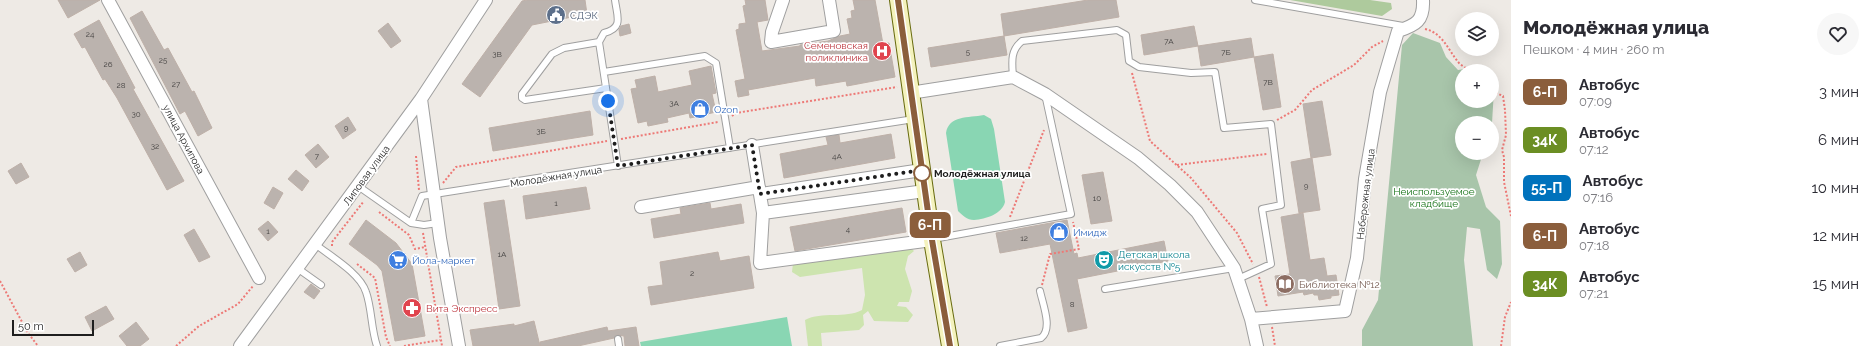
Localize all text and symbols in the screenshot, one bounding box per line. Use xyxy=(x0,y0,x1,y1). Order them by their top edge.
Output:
public building icon: СДЭК xyxy=(545,4,567,26)
place label: СДЭК xyxy=(570,10,598,21)
map controls xyxy=(1455,12,1499,160)
button: layers xyxy=(1455,12,1499,56)
button: heart xyxy=(1817,13,1859,55)
text: Молодёжная улица xyxy=(1523,16,1709,38)
house number: 24 xyxy=(86,29,95,39)
house number: 7А xyxy=(1164,36,1174,46)
place label: Семеновская поликлиника xyxy=(804,40,868,63)
hospital icon: Семеновская поликлиника xyxy=(871,40,893,62)
text: Пешком · 4 мин · 260 m xyxy=(1523,42,1664,57)
house number: 5 xyxy=(966,47,971,57)
house number: 7Б xyxy=(1221,47,1231,57)
house number: 3В xyxy=(492,49,502,59)
house number: 25 xyxy=(159,55,168,65)
house number: 26 xyxy=(104,59,113,69)
button: + xyxy=(1455,64,1499,108)
text: Автобус xyxy=(1579,76,1640,94)
house number: 7В xyxy=(1263,77,1273,87)
house number: 27 xyxy=(172,79,181,89)
house number: 28 xyxy=(117,80,126,90)
text: 3 мин xyxy=(1819,83,1859,101)
text: 6-П xyxy=(1533,84,1557,100)
your location xyxy=(598,91,618,111)
text: 07:09 xyxy=(1579,94,1612,109)
house number: 3А xyxy=(669,98,679,108)
shop icon: Ozon xyxy=(689,98,711,120)
street label: улица Архипова xyxy=(161,103,206,176)
place label: Ozon xyxy=(714,104,738,115)
house number: 30 xyxy=(131,109,141,119)
button: − xyxy=(1455,116,1499,160)
house number: 9 xyxy=(344,123,349,133)
text: Автобус xyxy=(1579,124,1640,142)
house number: 3Б xyxy=(536,126,546,136)
text: 6 мин xyxy=(1818,131,1859,149)
text: 34К xyxy=(1532,132,1558,148)
house number: 32 xyxy=(151,141,159,151)
text: 07:12 xyxy=(1579,142,1609,157)
street label: Липовая улица xyxy=(341,143,392,207)
street label: Набережная улица xyxy=(1354,148,1377,240)
house number: 7 xyxy=(315,151,320,161)
house number: 4А xyxy=(832,151,842,161)
street label: Молодёжная улица xyxy=(509,164,603,189)
marker: Молодёжная улица xyxy=(913,164,931,182)
place label: Молодёжная улица xyxy=(934,168,1031,179)
text: Автобус xyxy=(1583,172,1643,190)
text: 10 мин xyxy=(1811,179,1859,197)
text: 55-П xyxy=(1531,180,1563,196)
house number: 9 xyxy=(1304,181,1309,191)
park label: Неиспользуемое кладбище xyxy=(1393,186,1475,209)
text: 07:16 xyxy=(1583,190,1613,205)
house number: 10 xyxy=(1093,193,1101,203)
house number: 1 xyxy=(554,198,558,208)
line badge: 6-П xyxy=(907,212,953,238)
text: 6-П xyxy=(918,217,942,233)
text: Автобус xyxy=(1579,220,1640,238)
shop icon: Имидж xyxy=(1048,221,1070,243)
house number: 4 xyxy=(846,224,851,234)
house number: 1 xyxy=(266,226,270,236)
place label: Имидж xyxy=(1073,227,1107,238)
text: 12 мин xyxy=(1813,227,1859,245)
text: 6-П xyxy=(1533,228,1557,244)
house number: 12 xyxy=(1020,233,1028,243)
text: 07:18 xyxy=(1579,238,1610,253)
supermarket icon: Йола-маркет xyxy=(387,249,409,271)
house number: 1А xyxy=(498,249,507,259)
theatre icon: Детская школа искусств №5 xyxy=(1093,249,1115,271)
place label: Детская школа искусств №5 xyxy=(1118,249,1190,272)
place label: Йола-маркет xyxy=(412,255,475,266)
house number: 2 xyxy=(690,268,694,278)
text: Автобус xyxy=(1579,268,1640,286)
library icon: Библиотека №12 xyxy=(1274,273,1296,295)
text: 15 мин xyxy=(1812,275,1859,293)
text: 34К xyxy=(1532,276,1558,292)
place label: Библиотека №12 xyxy=(1299,279,1380,290)
text: 07:21 xyxy=(1579,286,1609,301)
pharmacy icon: Вита Экспресс xyxy=(401,297,423,319)
house number: 8 xyxy=(1070,299,1075,309)
place label: Вита Экспресс xyxy=(426,303,498,314)
scale bar xyxy=(12,318,94,337)
text: 50 m xyxy=(18,320,44,333)

